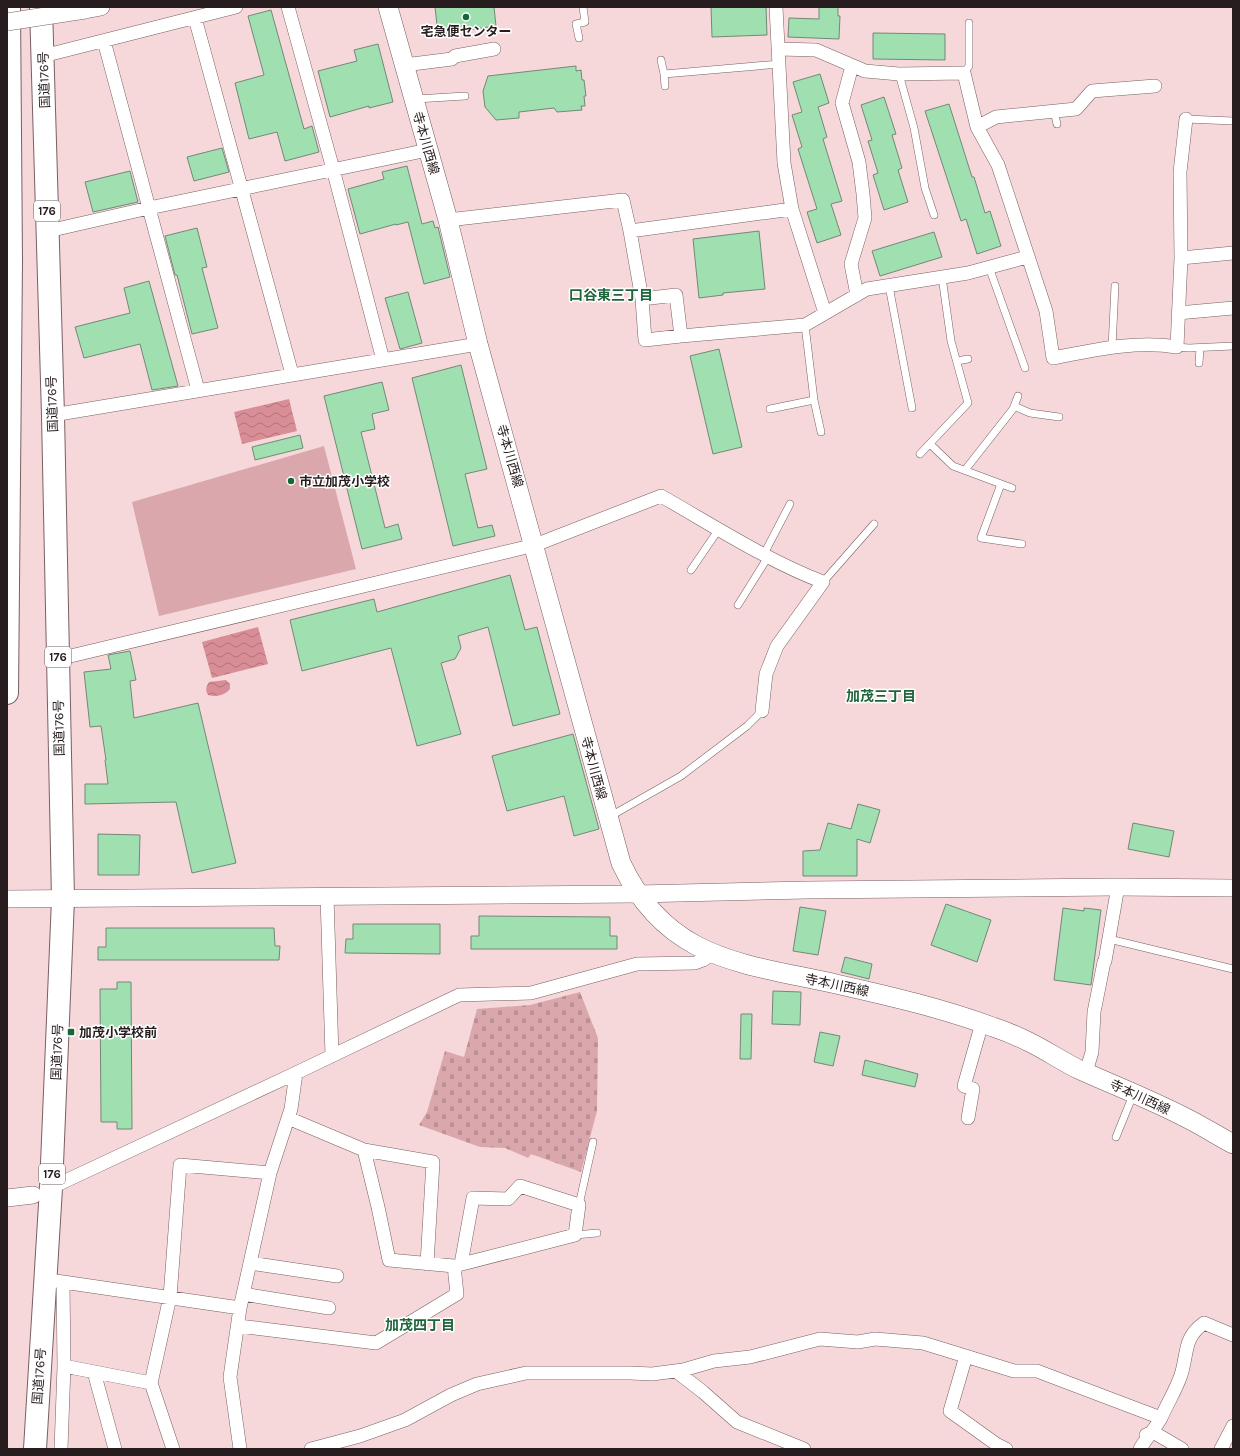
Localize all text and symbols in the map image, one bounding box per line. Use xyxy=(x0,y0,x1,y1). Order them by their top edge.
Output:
marker: 宅急便センター xyxy=(461,12,471,22)
place label: 宅急便センター xyxy=(420,24,512,39)
street label: 国道176号 xyxy=(36,51,52,109)
street label: 寺本川西線 xyxy=(410,110,442,176)
road number: 176 xyxy=(34,201,60,221)
district label: 口谷東三丁目 xyxy=(569,287,653,304)
street label: 国道176号 xyxy=(44,375,60,433)
street label: 寺本川西線 xyxy=(494,423,526,489)
place label: 市立加茂小学校 xyxy=(299,474,390,489)
marker: 市立加茂小学校 xyxy=(286,476,296,486)
road number: 176 xyxy=(45,647,71,667)
district label: 加茂三丁目 xyxy=(846,688,916,705)
street label: 国道176号 xyxy=(51,699,67,757)
street label: 寺本川西線 xyxy=(578,735,610,801)
street label: 寺本川西線 xyxy=(804,971,870,999)
street label: 国道176号 xyxy=(49,1023,65,1081)
place label: 加茂小学校前 xyxy=(79,1025,157,1040)
marker: 加茂小学校前 xyxy=(66,1027,76,1037)
street label: 寺本川西線 xyxy=(1107,1076,1173,1118)
road number: 176 xyxy=(39,1164,65,1184)
district label: 加茂四丁目 xyxy=(385,1317,455,1334)
street label: 国道176号 xyxy=(30,1347,48,1405)

